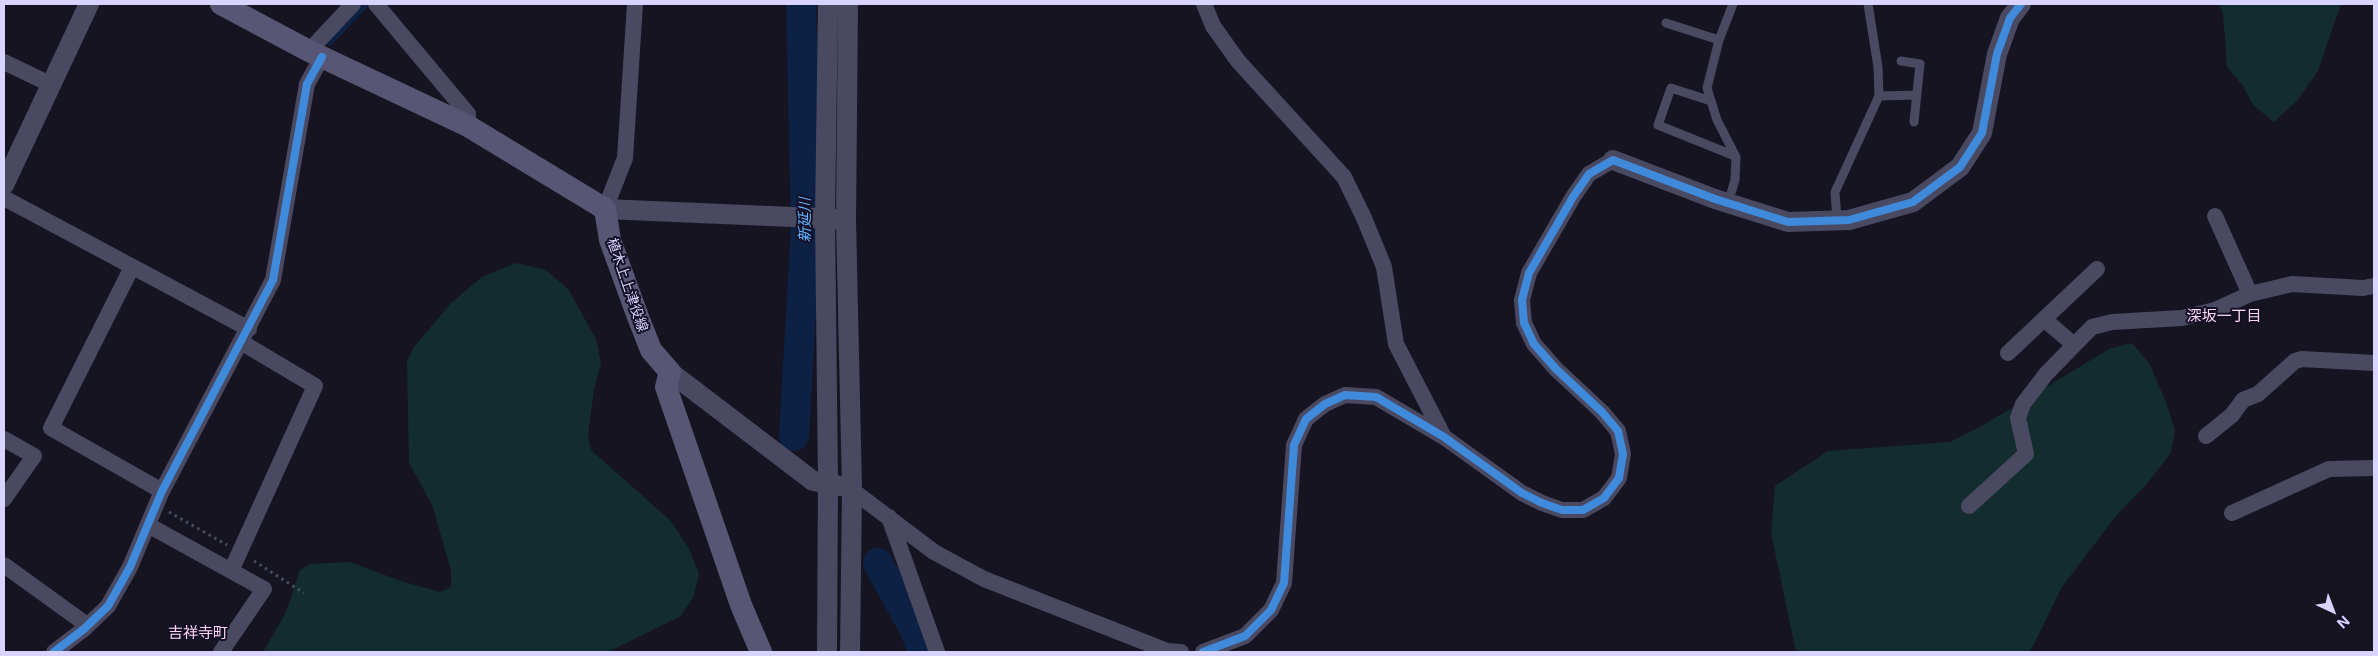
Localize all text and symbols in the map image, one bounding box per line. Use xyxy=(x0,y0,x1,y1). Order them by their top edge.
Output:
water label: 新延川 xyxy=(796,198,814,242)
street label: 植木上上津役線 xyxy=(603,236,651,334)
district label: 深坂一丁目 xyxy=(2187,307,2261,325)
north arrow xyxy=(2308,586,2358,636)
text: N xyxy=(2334,612,2353,632)
district label: 吉祥寺町 xyxy=(168,624,228,642)

